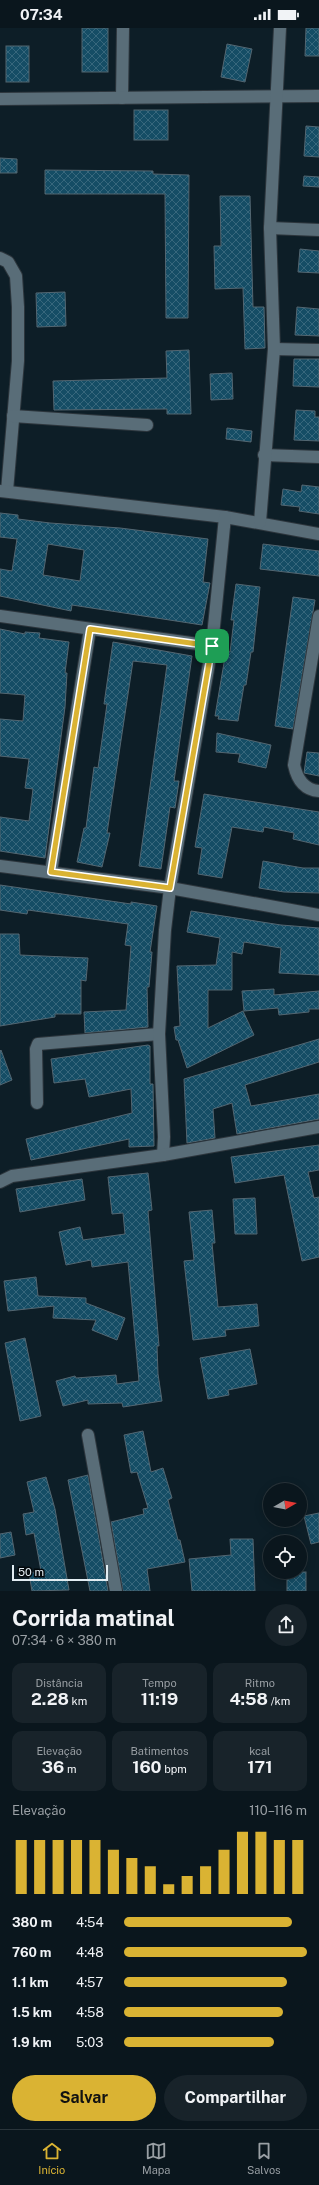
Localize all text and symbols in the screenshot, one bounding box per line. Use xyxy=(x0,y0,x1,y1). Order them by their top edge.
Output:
text: 07:34 xyxy=(20,6,63,23)
pin xyxy=(195,629,229,663)
icon: arrive xyxy=(201,635,223,657)
north arrow xyxy=(263,1483,307,1527)
map controls xyxy=(263,1483,307,1579)
button: locate xyxy=(263,1535,307,1579)
scale bar xyxy=(12,1563,108,1582)
text: 50 m xyxy=(18,1566,44,1578)
button: share xyxy=(265,1604,307,1646)
text: Corrida matinal xyxy=(12,1605,175,1631)
text: 07:34 · 6 × 380 m xyxy=(12,1633,116,1648)
text: Distância xyxy=(36,1677,83,1689)
text: Tempo xyxy=(142,1677,177,1689)
text: Ritmo xyxy=(245,1677,275,1689)
text: 2.28 xyxy=(31,1689,69,1709)
text: 11:19 xyxy=(141,1689,178,1709)
text: 4:58 xyxy=(229,1689,268,1709)
text: km xyxy=(69,1695,87,1707)
text: /km xyxy=(268,1695,290,1707)
text: Elevação xyxy=(36,1745,82,1757)
text: Batimentos xyxy=(130,1745,189,1757)
text: kcal xyxy=(249,1745,270,1757)
text: 36 xyxy=(42,1757,64,1777)
text: 160 xyxy=(132,1757,162,1777)
text: 171 xyxy=(247,1757,273,1777)
text: m xyxy=(64,1763,77,1775)
text: bpm xyxy=(162,1763,187,1775)
text: Elevação xyxy=(12,1803,66,1818)
text: 110–116 m xyxy=(249,1803,307,1818)
text: 380 m xyxy=(12,1915,52,1930)
text: 4:54 xyxy=(76,1915,104,1930)
text: 760 m xyxy=(12,1945,52,1960)
text: 4:48 xyxy=(76,1945,104,1960)
text: 1.1 km xyxy=(12,1975,49,1990)
text: 4:57 xyxy=(76,1975,103,1990)
text: 1.5 km xyxy=(12,2005,52,2020)
text: 4:58 xyxy=(76,2005,104,2020)
text: 1.9 km xyxy=(12,2035,52,2050)
text: 5:03 xyxy=(76,2035,103,2050)
button: Salvar xyxy=(12,2075,156,2121)
button: Compartilhar xyxy=(164,2075,307,2121)
tab: Início xyxy=(38,2140,65,2176)
tab: Mapa xyxy=(142,2140,170,2176)
tab: Salvos xyxy=(247,2140,281,2176)

